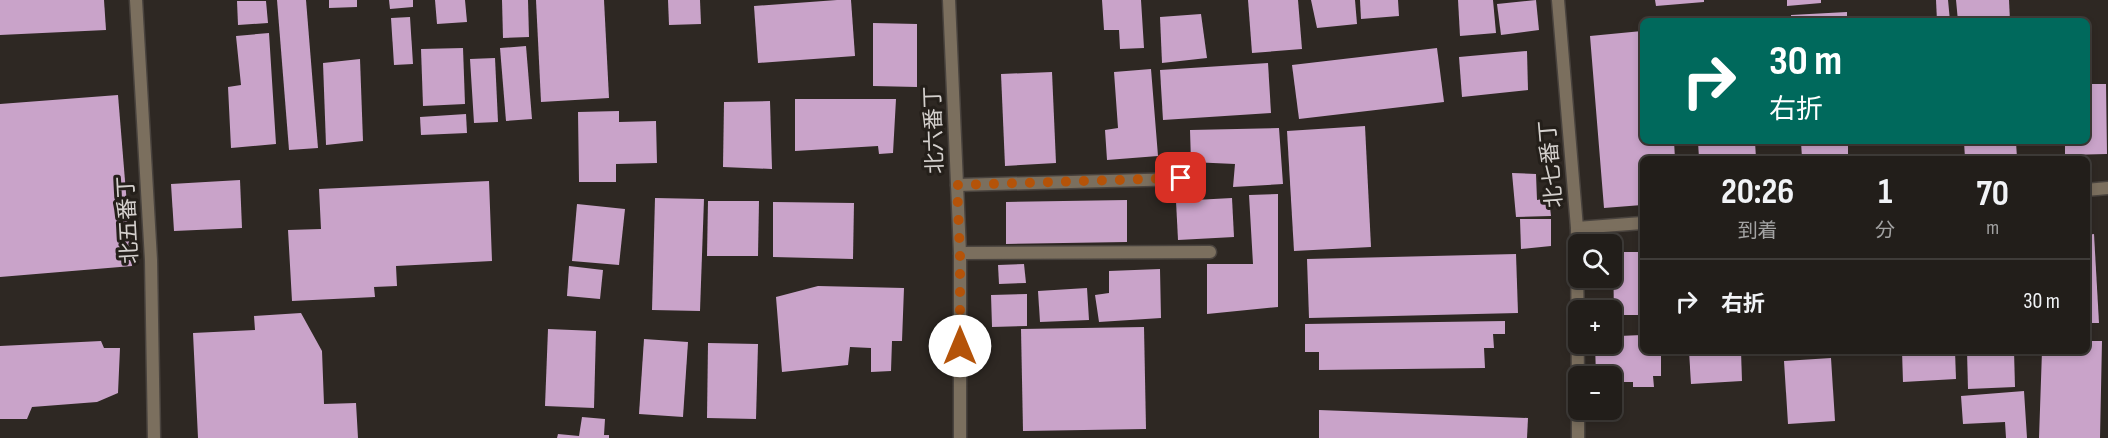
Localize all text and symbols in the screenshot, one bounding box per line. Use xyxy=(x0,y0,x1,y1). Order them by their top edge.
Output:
text: 30 m xyxy=(1769,36,1842,87)
icon: right xyxy=(1670,42,1748,120)
street label: 北六番丁 xyxy=(919,85,950,174)
text: 右折 xyxy=(1769,94,1823,126)
street label: 北七番丁 xyxy=(1534,119,1569,209)
pin xyxy=(1155,152,1206,203)
icon: arrive xyxy=(1164,161,1197,194)
text: 20:26 xyxy=(1721,171,1794,214)
text: 1 xyxy=(1878,171,1892,214)
text: 70 xyxy=(1976,173,2009,216)
street label: 北五番丁 xyxy=(113,175,144,265)
text: m xyxy=(1986,216,1999,240)
text: 到着 xyxy=(1738,219,1778,243)
text: 分 xyxy=(1875,219,1895,243)
map controls xyxy=(1568,234,1622,420)
button: search xyxy=(1568,234,1622,288)
icon: right xyxy=(1670,285,1703,318)
text: 30 m xyxy=(2023,288,2060,315)
text: 右折 xyxy=(1721,291,1765,318)
button: + xyxy=(1568,300,1622,354)
position arrow xyxy=(928,314,992,378)
button: − xyxy=(1568,366,1622,420)

